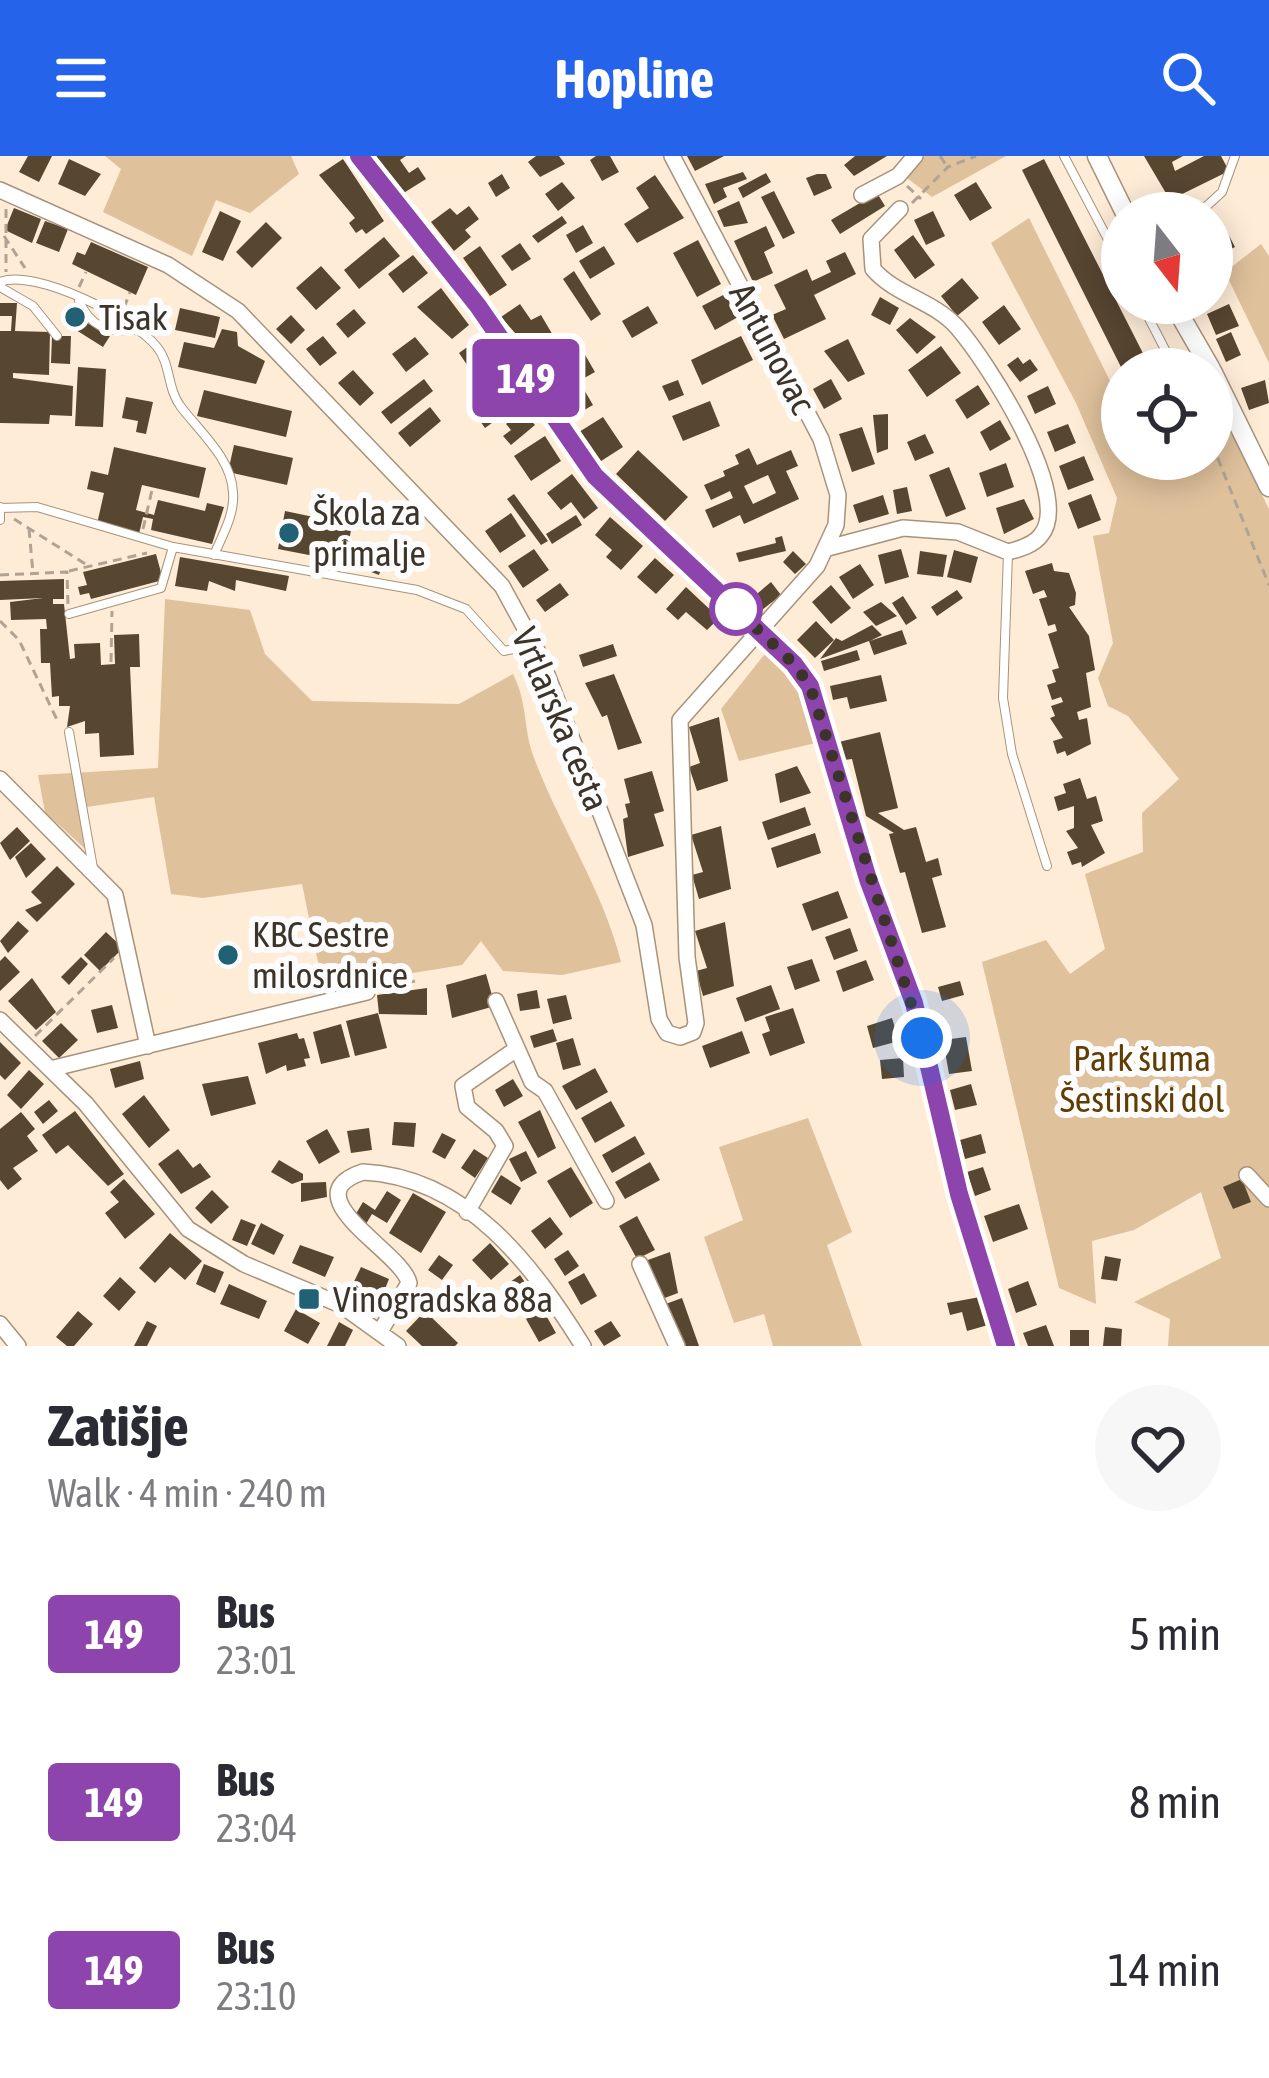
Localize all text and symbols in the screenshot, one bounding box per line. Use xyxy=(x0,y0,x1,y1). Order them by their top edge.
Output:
icon: menu xyxy=(48,45,114,111)
icon: search xyxy=(1155,45,1221,111)
text: Hopline xyxy=(555,48,714,109)
north arrow xyxy=(1101,192,1233,324)
map controls xyxy=(1101,192,1233,480)
street label: Antunovac xyxy=(721,276,825,421)
place label: Tisak xyxy=(99,296,168,338)
marker: Tisak xyxy=(62,304,88,330)
line badge: 149 xyxy=(457,339,595,417)
button: locate xyxy=(1101,348,1233,480)
text: 149 xyxy=(496,354,556,402)
place label: Škola za primalje xyxy=(313,491,426,574)
marker: Škola za primalje xyxy=(276,520,302,546)
unlabelled marker xyxy=(711,584,761,634)
street label: Vrtlarska cesta xyxy=(504,621,618,817)
place label: KBC Sestre milosrdnice xyxy=(252,913,408,996)
marker: KBC Sestre milosrdnice xyxy=(215,942,241,968)
your location xyxy=(892,1008,952,1068)
park label: Park šuma Šestinski dol xyxy=(1060,1037,1225,1120)
place label: Vinogradska 88a xyxy=(333,1278,553,1320)
marker: Vinogradska 88a xyxy=(296,1286,322,1312)
button: heart xyxy=(1095,1385,1221,1511)
text: Zatišje xyxy=(48,1393,189,1458)
text: Walk · 4 min · 240 m xyxy=(48,1471,327,1515)
text: Bus xyxy=(216,1586,275,1638)
text: 5 min xyxy=(1129,1608,1221,1660)
text: 149 xyxy=(84,1610,144,1658)
text: 23:01 xyxy=(216,1638,297,1682)
text: Bus xyxy=(216,1754,275,1806)
text: 8 min xyxy=(1129,1776,1221,1828)
text: 149 xyxy=(84,1778,144,1826)
text: 23:04 xyxy=(216,1806,297,1850)
text: Bus xyxy=(216,1922,275,1974)
text: 14 min xyxy=(1108,1944,1221,1996)
text: 149 xyxy=(84,1946,144,1994)
text: 23:10 xyxy=(216,1974,296,2018)

